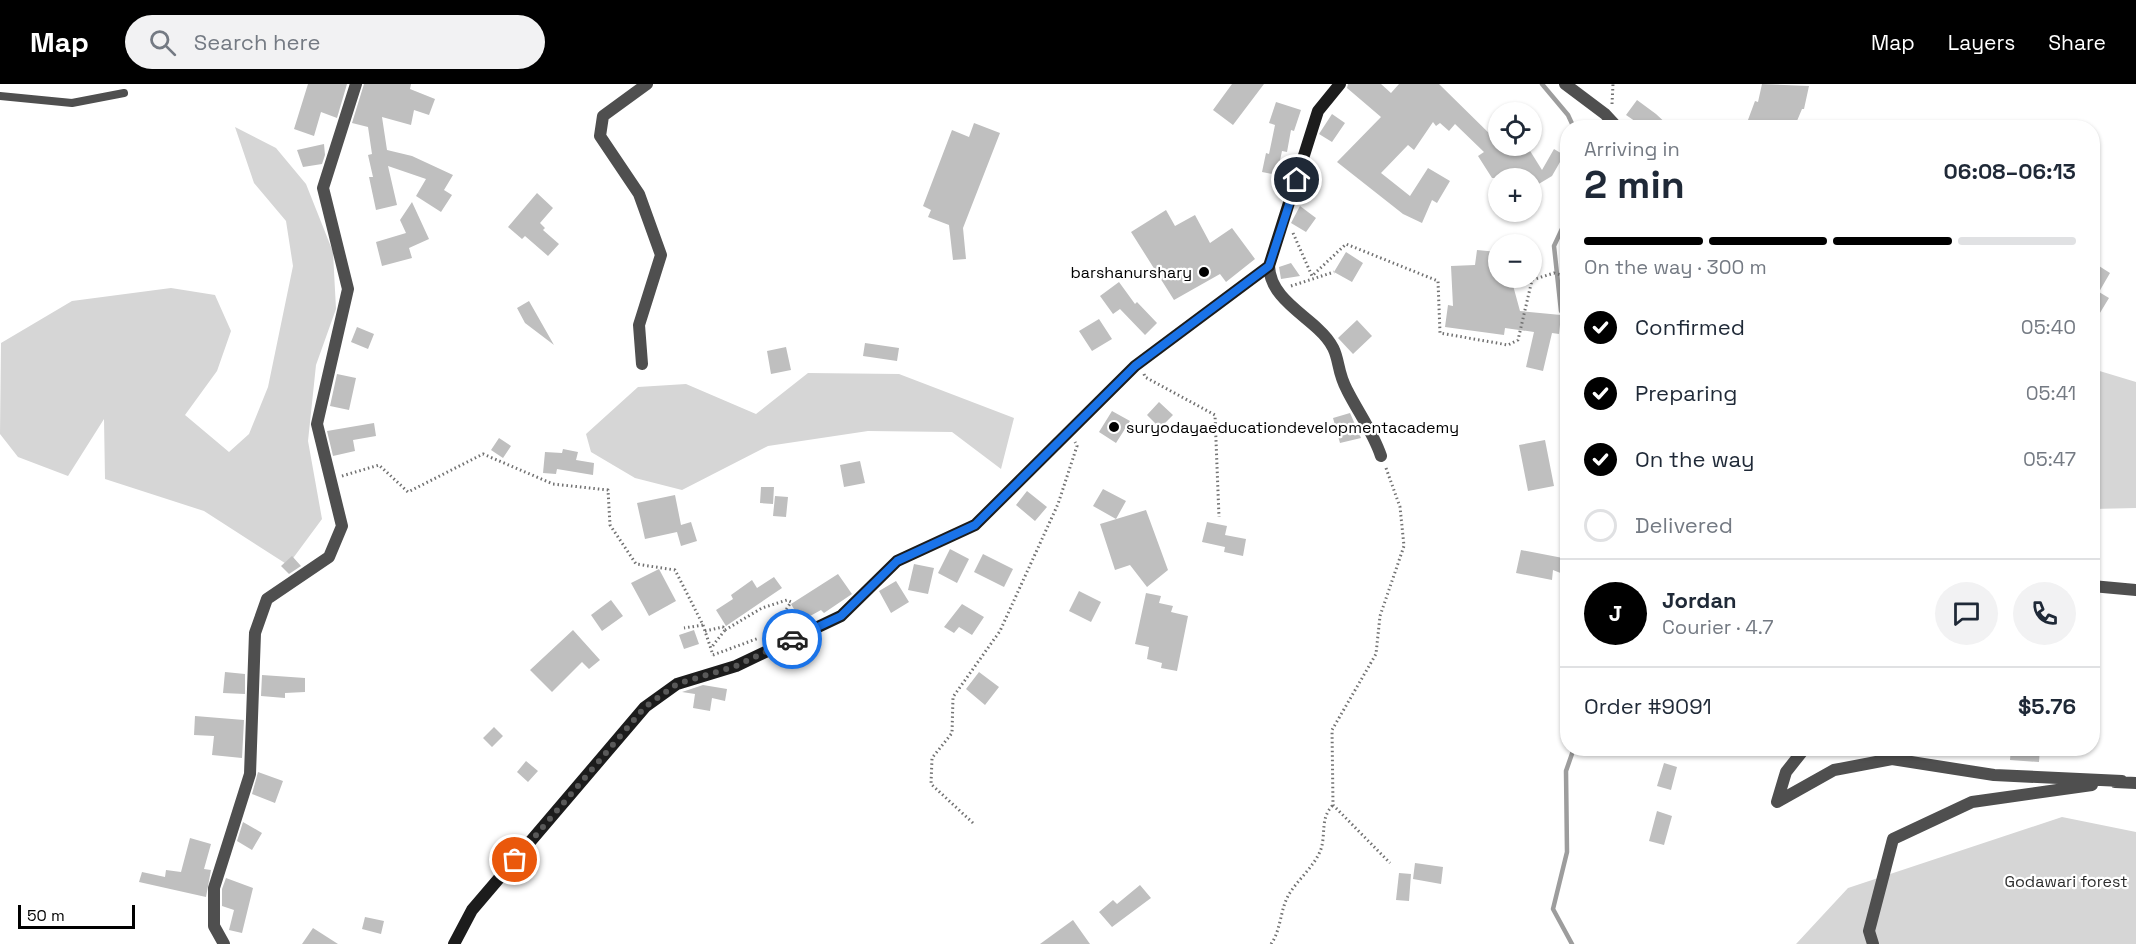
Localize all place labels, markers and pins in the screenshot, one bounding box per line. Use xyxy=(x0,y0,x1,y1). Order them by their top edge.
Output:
pin xyxy=(1271,154,1322,205)
place label: barshanurshary xyxy=(1071,262,1192,283)
marker: barshanurshary xyxy=(1197,265,1211,279)
place label: suryodayaeducationdevelopmentacademy xyxy=(1126,417,1459,438)
marker: suryodayaeducationdevelopmentacademy xyxy=(1107,420,1121,434)
pin xyxy=(489,834,540,885)

